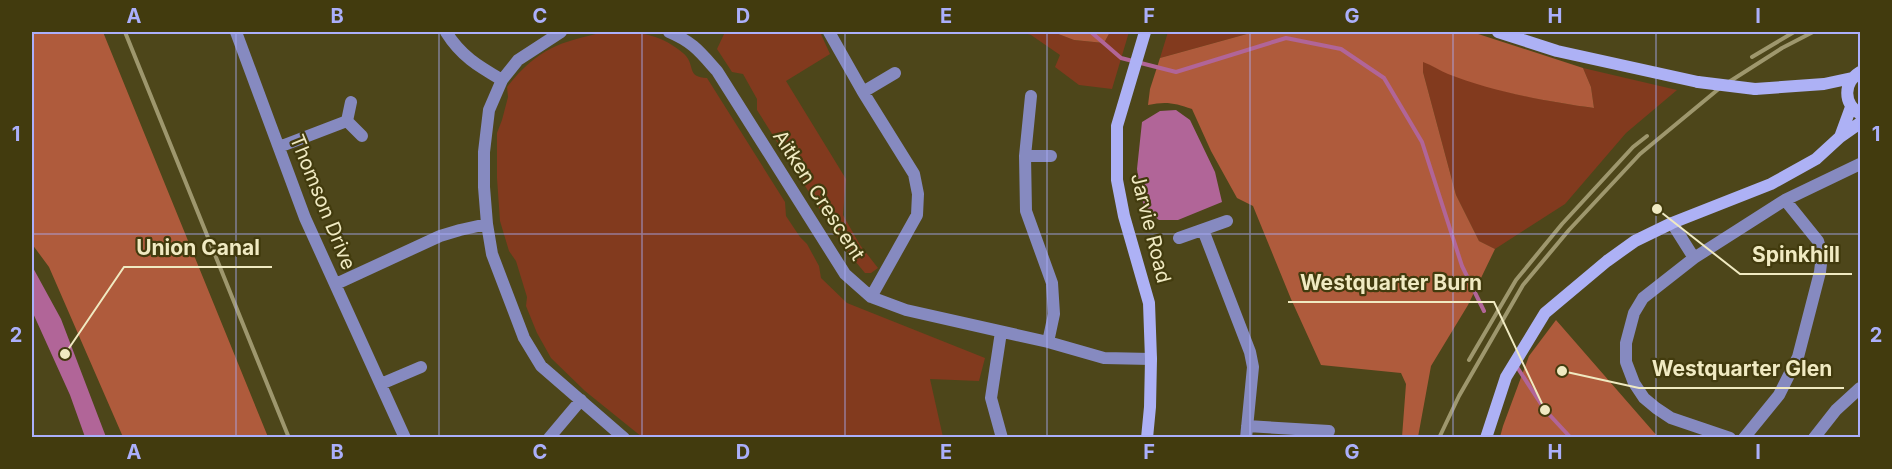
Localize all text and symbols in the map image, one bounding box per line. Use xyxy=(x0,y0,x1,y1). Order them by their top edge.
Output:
text: A xyxy=(127,4,142,28)
text: B xyxy=(330,4,344,28)
text: C xyxy=(533,4,547,28)
text: D xyxy=(736,4,750,28)
text: E xyxy=(940,4,952,28)
text: F xyxy=(1143,4,1155,28)
text: G xyxy=(1344,4,1360,28)
text: H xyxy=(1548,4,1562,28)
text: I xyxy=(1755,4,1761,28)
text: 1 xyxy=(12,122,20,146)
text: 1 xyxy=(1872,122,1880,146)
street label: Aitken Crescent xyxy=(768,125,870,265)
street label: Thomson Drive xyxy=(285,131,361,273)
street label: Jarvie Road xyxy=(1126,171,1176,285)
callout: Union Canal xyxy=(124,228,272,267)
text: Union Canal xyxy=(136,235,260,260)
callout: Spinkhill xyxy=(1740,235,1852,274)
text: Spinkhill xyxy=(1752,242,1840,267)
callout: Westquarter Burn xyxy=(1288,263,1494,302)
text: Westquarter Burn xyxy=(1300,270,1482,295)
text: 2 xyxy=(10,323,22,347)
text: 2 xyxy=(1870,323,1882,347)
callout: Westquarter Glen xyxy=(1639,349,1844,388)
text: Westquarter Glen xyxy=(1652,356,1832,381)
text: A xyxy=(127,440,142,464)
text: B xyxy=(330,440,344,464)
text: C xyxy=(533,440,547,464)
text: D xyxy=(736,440,750,464)
text: E xyxy=(940,440,952,464)
text: F xyxy=(1143,440,1155,464)
text: G xyxy=(1344,440,1360,464)
text: H xyxy=(1548,440,1562,464)
text: I xyxy=(1755,440,1761,464)

